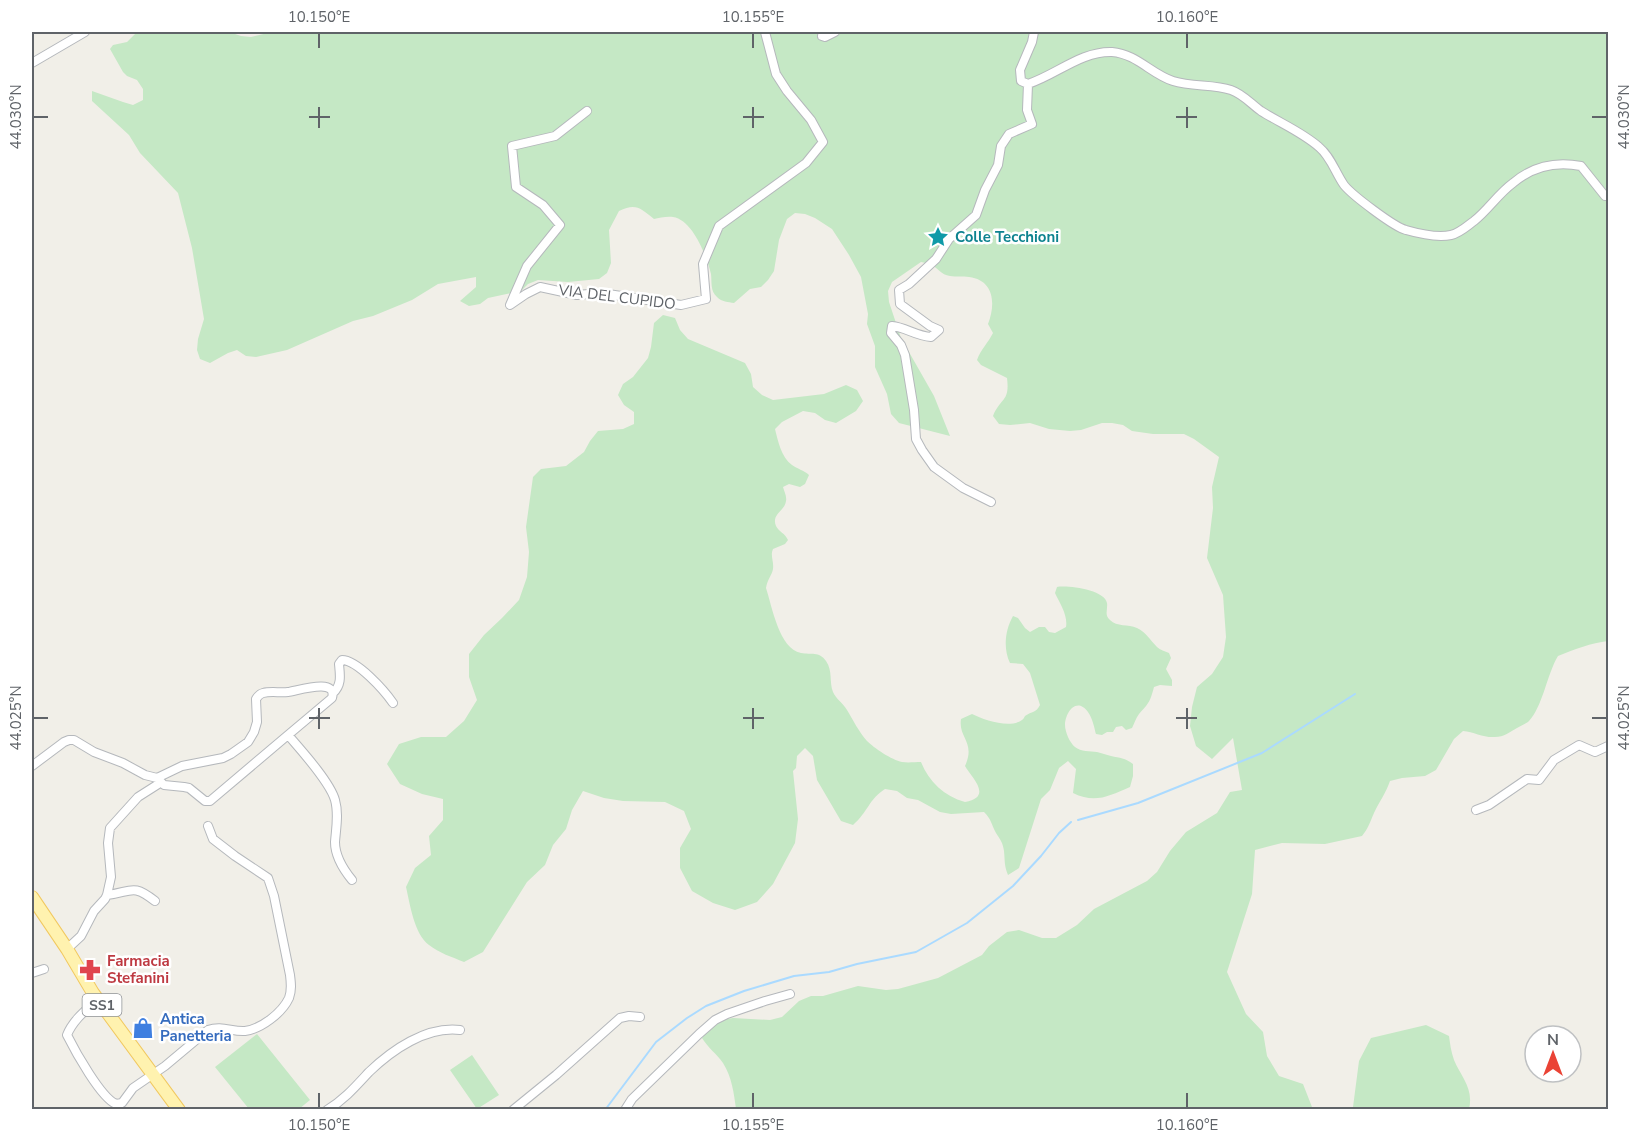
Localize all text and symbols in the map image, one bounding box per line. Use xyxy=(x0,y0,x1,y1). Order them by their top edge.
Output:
text: 10.150°E xyxy=(288,7,350,27)
text: 10.155°E xyxy=(722,7,784,27)
text: 10.160°E xyxy=(1156,7,1218,27)
text: 44.030°N xyxy=(6,84,26,150)
text: 44.030°N xyxy=(1614,84,1634,150)
place icon: Colle Tecchioni xyxy=(926,225,950,249)
place label: Colle Tecchioni xyxy=(955,227,1059,247)
street label: VIA DEL CUPIDO xyxy=(556,280,677,314)
text: 44.025°N xyxy=(6,685,26,751)
text: 44.025°N xyxy=(1614,685,1634,751)
place label: Farmacia Stefanini xyxy=(107,951,170,988)
pharmacy icon: Farmacia Stefanini xyxy=(78,958,102,982)
road number: SS1 xyxy=(82,994,122,1016)
place label: Antica Panetteria xyxy=(160,1009,232,1046)
shop icon: Antica Panetteria xyxy=(131,1016,155,1040)
north arrow xyxy=(1523,1024,1583,1084)
text: N xyxy=(1547,1029,1559,1051)
text: 10.150°E xyxy=(288,1115,350,1135)
text: 10.155°E xyxy=(722,1115,784,1135)
text: 10.160°E xyxy=(1156,1115,1218,1135)

